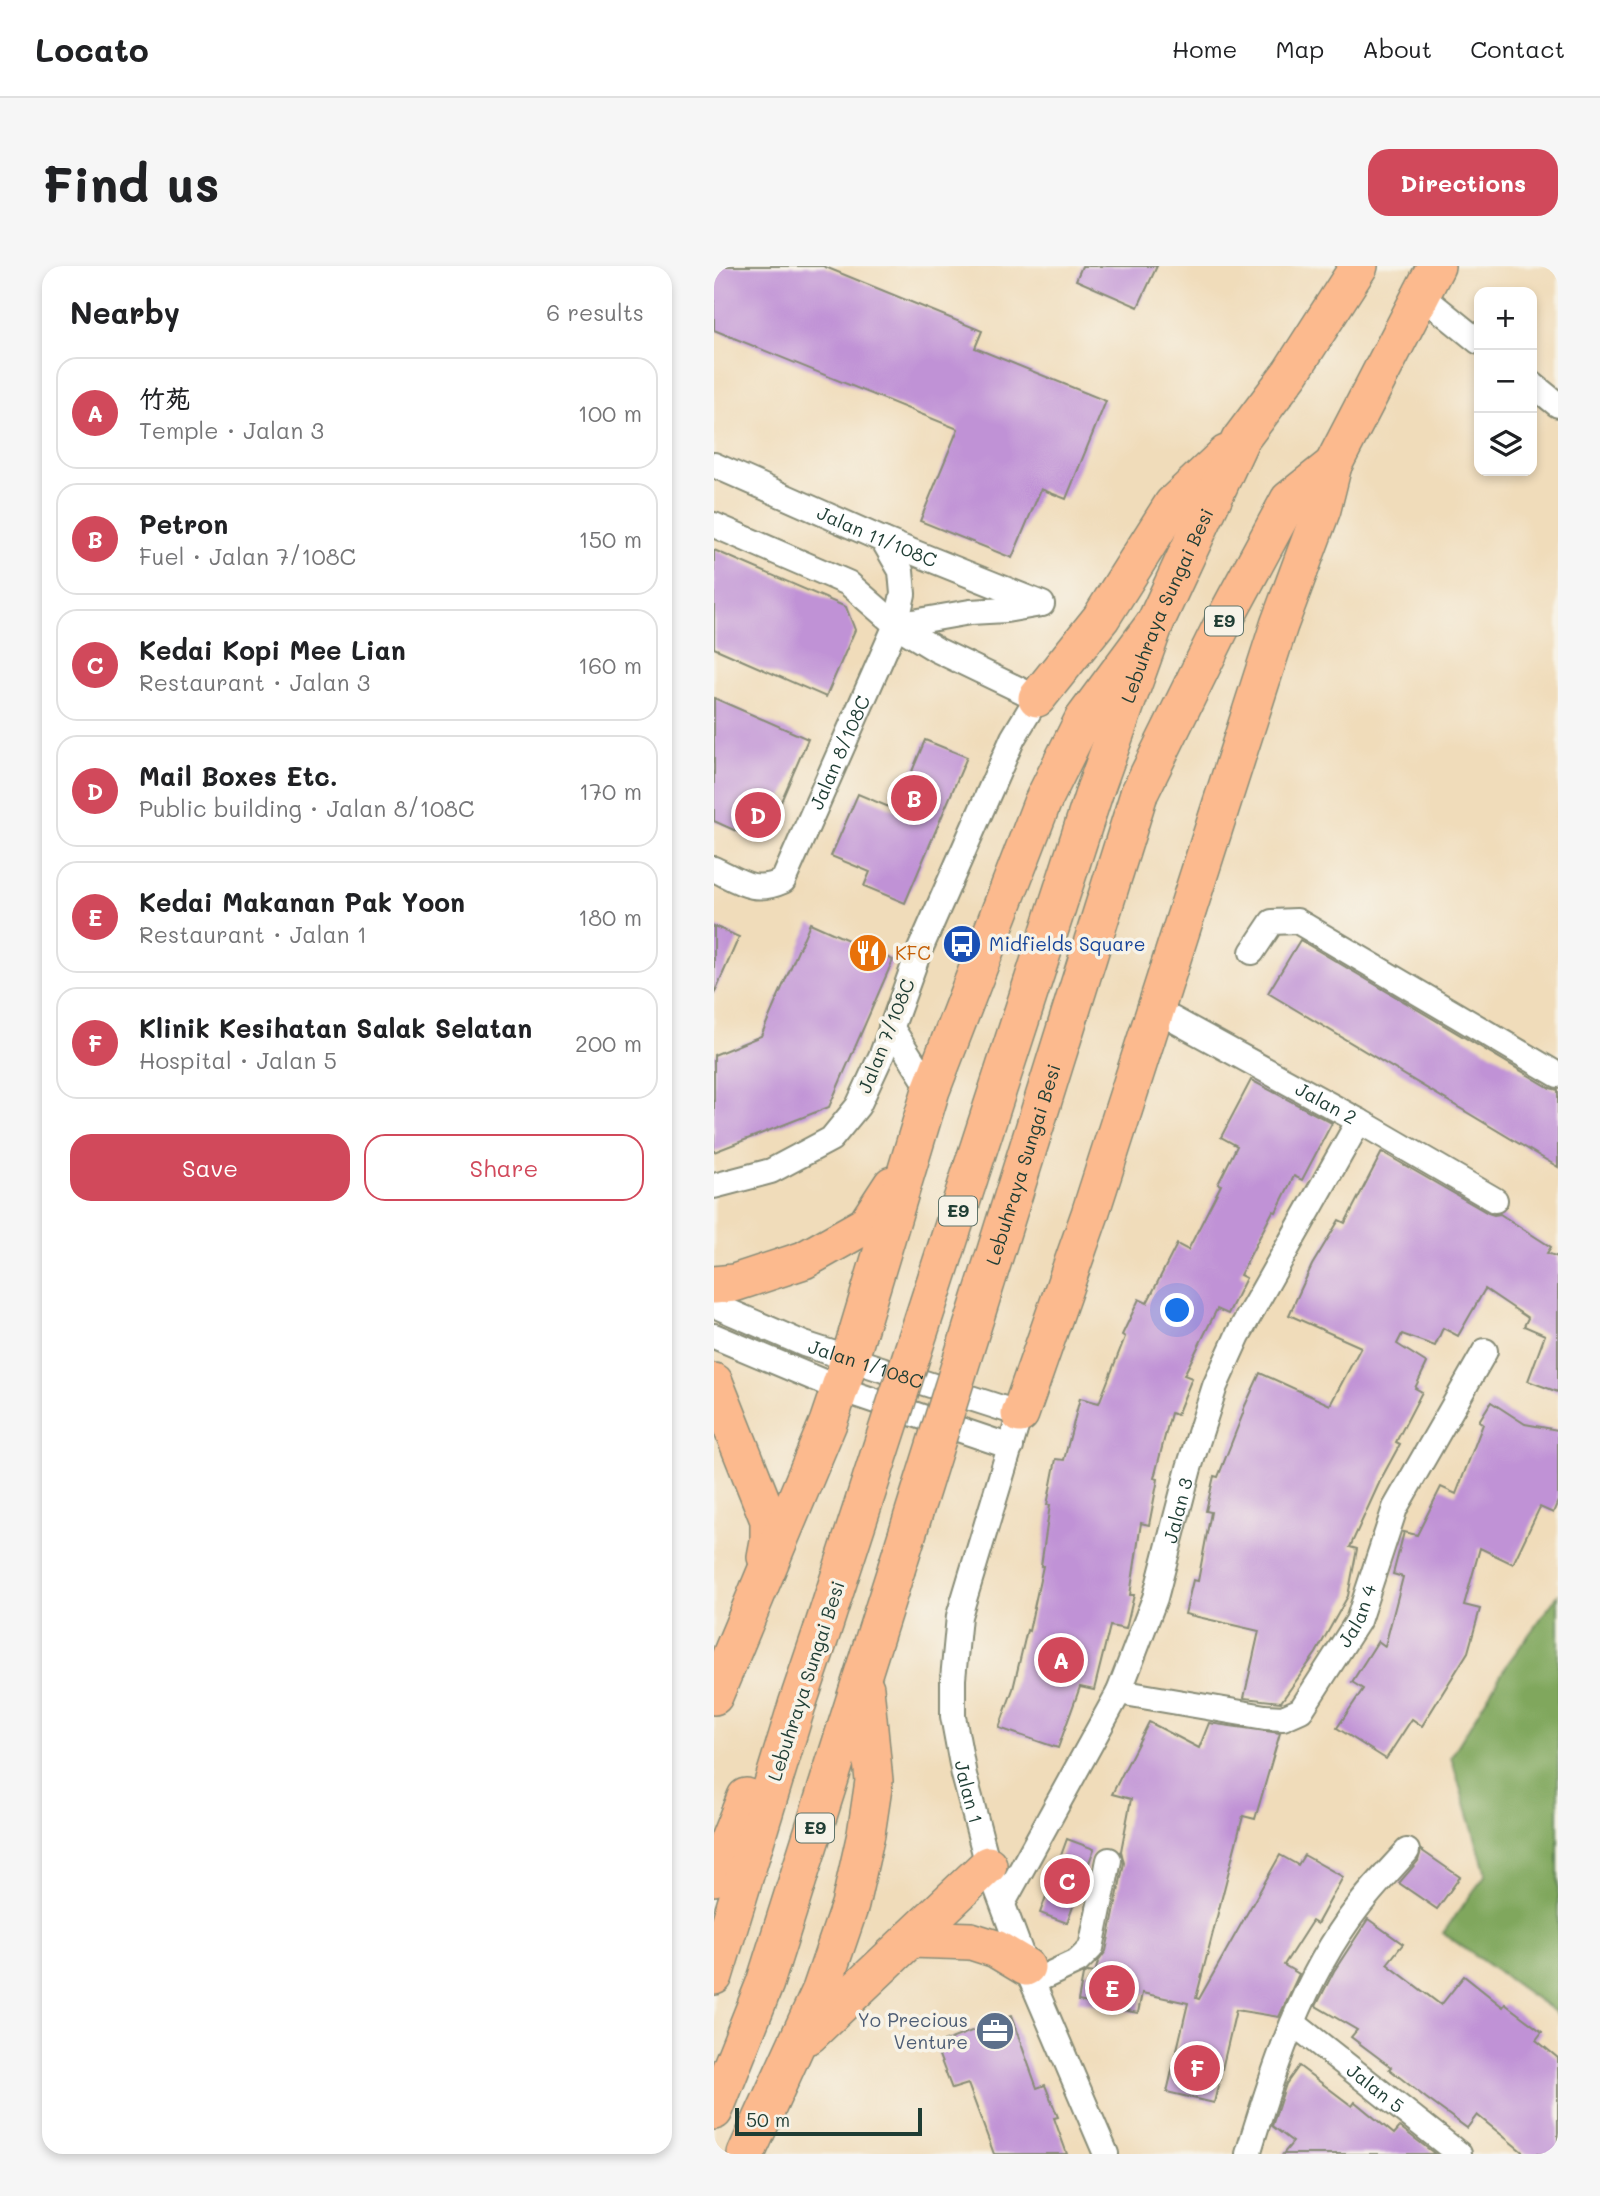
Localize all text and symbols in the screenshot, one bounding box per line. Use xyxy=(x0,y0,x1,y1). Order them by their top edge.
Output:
text: Locato xyxy=(35,27,149,70)
text: Home xyxy=(1172,33,1237,64)
text: Map xyxy=(1275,33,1324,64)
text: About xyxy=(1362,33,1432,64)
text: Contact xyxy=(1470,33,1565,64)
button: Directions xyxy=(1368,149,1558,216)
text: Find us xyxy=(42,151,220,214)
map controls xyxy=(1474,287,1537,476)
button: + xyxy=(1474,287,1537,350)
text: Nearby xyxy=(70,292,180,332)
text: 6 results xyxy=(546,297,644,327)
button: − xyxy=(1474,350,1537,413)
text: 竹苑 xyxy=(139,381,191,415)
text: A xyxy=(87,398,103,428)
text: 100 m xyxy=(578,398,642,428)
button: layers xyxy=(1474,413,1537,476)
text: Temple · Jalan 3 xyxy=(139,415,324,445)
street label: Jalan 11/108C xyxy=(813,499,941,572)
street label: Lebuhraya Sungai Besi xyxy=(1114,504,1219,706)
text: Petron xyxy=(139,507,228,541)
text: B xyxy=(87,524,103,554)
text: 150 m xyxy=(578,524,642,554)
text: Fuel · Jalan 7/108C xyxy=(139,541,356,571)
road number: E9 xyxy=(1205,606,1243,636)
text: Kedai Kopi Mee Lian xyxy=(139,633,406,667)
text: C xyxy=(86,650,104,680)
text: 160 m xyxy=(578,650,642,680)
text: Restaurant · Jalan 3 xyxy=(139,667,370,697)
street label: Jalan 8/108C xyxy=(803,691,875,813)
text: Mail Boxes Etc. xyxy=(139,759,338,793)
pin: B xyxy=(891,772,937,824)
text: D xyxy=(87,776,103,806)
text: 170 m xyxy=(579,776,642,806)
pin: D xyxy=(735,789,781,841)
text: Public building · Jalan 8/108C xyxy=(139,793,474,823)
text: Kedai Makanan Pak Yoon xyxy=(139,885,465,919)
text: E xyxy=(88,902,102,932)
text: 180 m xyxy=(578,902,642,932)
text: Restaurant · Jalan 1 xyxy=(139,919,367,949)
bus stop icon: Midfields Square xyxy=(941,923,983,965)
place label: Midfields Square xyxy=(989,931,1146,956)
restaurant icon: KFC xyxy=(847,932,889,974)
place label: KFC xyxy=(895,940,931,965)
street label: Jalan 7/108C xyxy=(851,975,920,1097)
text: Klinik Kesihatan Salak Selatan xyxy=(139,1011,532,1045)
text: F xyxy=(88,1028,102,1058)
text: 200 m xyxy=(575,1028,642,1058)
text: Hospital · Jalan 5 xyxy=(139,1045,337,1075)
street label: Lebuhraya Sungai Besi xyxy=(979,1061,1066,1268)
street label: Jalan 2 xyxy=(1291,1076,1361,1129)
button: Save xyxy=(70,1134,350,1201)
button: Share xyxy=(364,1134,644,1201)
road number: E9 xyxy=(939,1196,977,1226)
your location xyxy=(1160,1293,1194,1327)
street label: Jalan 1/108C xyxy=(805,1333,927,1394)
street label: Jalan 3 xyxy=(1157,1475,1198,1546)
street label: Lebuhraya Sungai Besi xyxy=(761,1578,850,1784)
street label: Jalan 4 xyxy=(1331,1581,1381,1652)
pin: A xyxy=(1038,1634,1084,1686)
street label: Jalan 1 xyxy=(950,1758,989,1826)
road number: E9 xyxy=(796,1814,834,1842)
pin: C xyxy=(1044,1855,1090,1907)
pin: E xyxy=(1089,1962,1135,2014)
place label: Yo Precious Venture xyxy=(857,2007,968,2054)
office icon: Yo Precious Venture xyxy=(974,2010,1016,2052)
pin: F xyxy=(1174,2042,1220,2094)
street label: Jalan 5 xyxy=(1342,2057,1410,2118)
scale bar xyxy=(735,2105,922,2137)
text: 50 m xyxy=(746,2107,790,2132)

